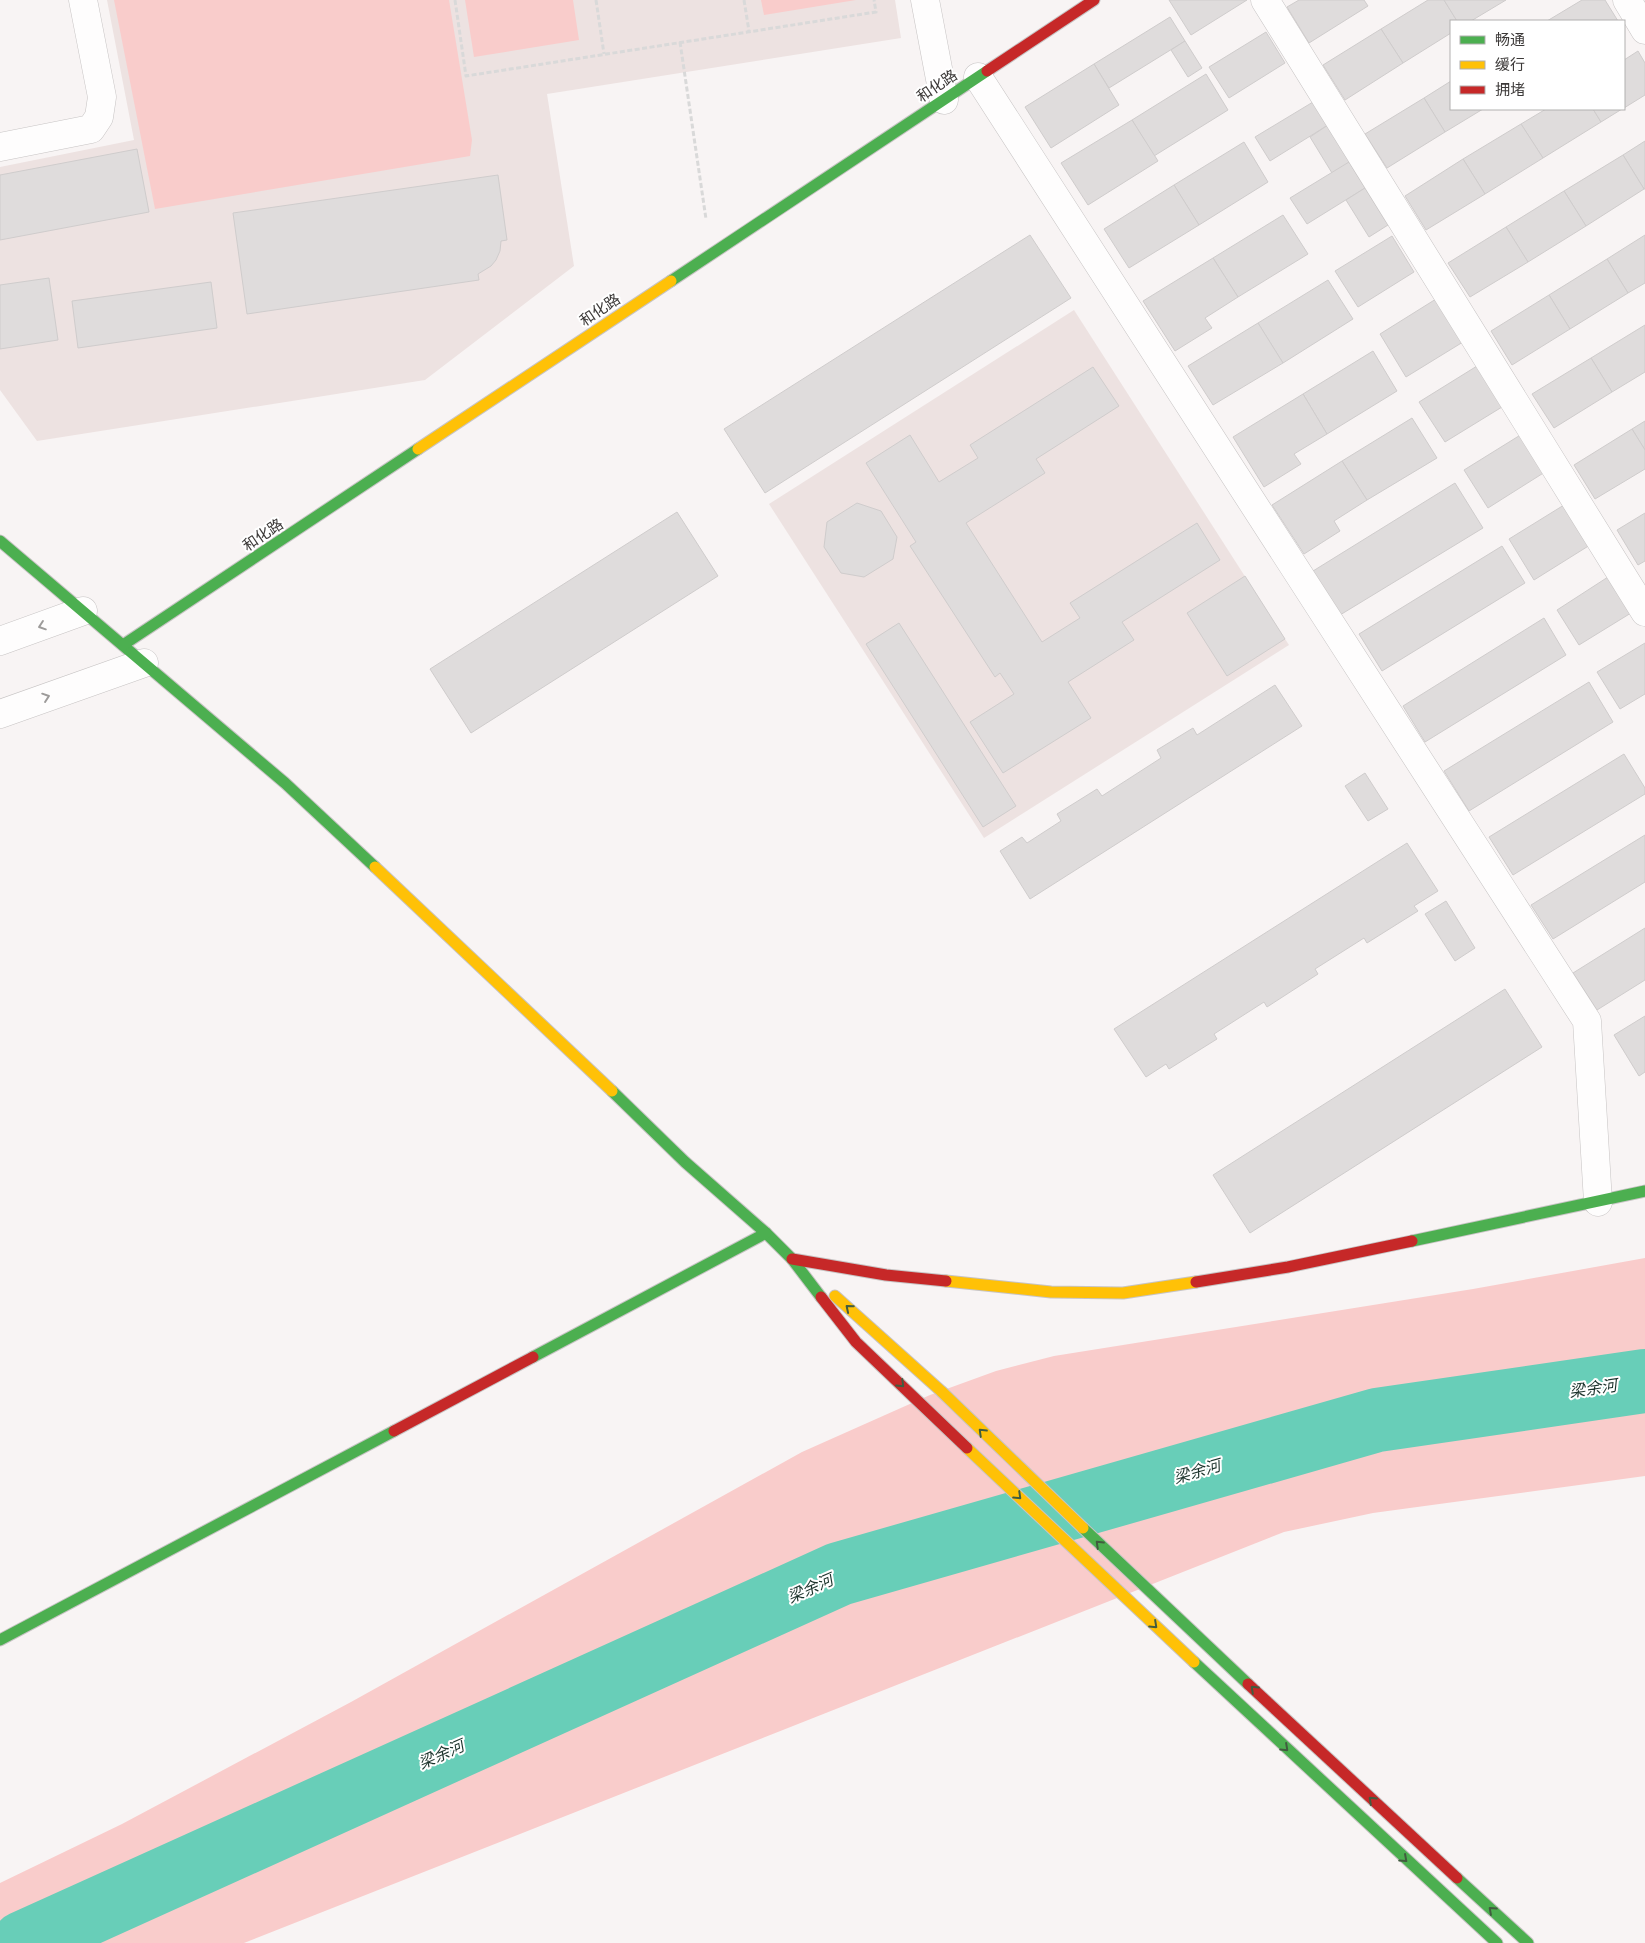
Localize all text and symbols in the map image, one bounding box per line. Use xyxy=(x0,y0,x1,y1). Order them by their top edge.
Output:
legend xyxy=(1450,20,1625,110)
text: 畅通 xyxy=(1495,29,1525,49)
text: 缓行 xyxy=(1495,54,1525,74)
street label: 和化路 xyxy=(912,64,961,106)
text: 拥堵 xyxy=(1495,79,1525,99)
street label: 和化路 xyxy=(575,288,624,330)
street label: 和化路 xyxy=(238,513,287,555)
one-way arrow xyxy=(38,620,46,630)
one-way arrow xyxy=(41,693,50,703)
one-way arrow xyxy=(846,1305,855,1314)
water label: 梁余河 xyxy=(1568,1373,1621,1402)
one-way arrow xyxy=(895,1378,904,1387)
one-way arrow xyxy=(978,1428,987,1437)
water label: 梁余河 xyxy=(1171,1453,1226,1488)
one-way arrow xyxy=(1013,1490,1022,1499)
one-way arrow xyxy=(1096,1541,1105,1550)
water label: 梁余河 xyxy=(784,1567,839,1608)
one-way arrow xyxy=(1148,1619,1157,1628)
one-way arrow xyxy=(1250,1686,1259,1695)
water label: 梁余河 xyxy=(415,1733,470,1774)
one-way arrow xyxy=(1280,1742,1289,1751)
one-way arrow xyxy=(1369,1797,1378,1806)
one-way arrow xyxy=(1399,1853,1408,1862)
one-way arrow xyxy=(1488,1907,1497,1916)

